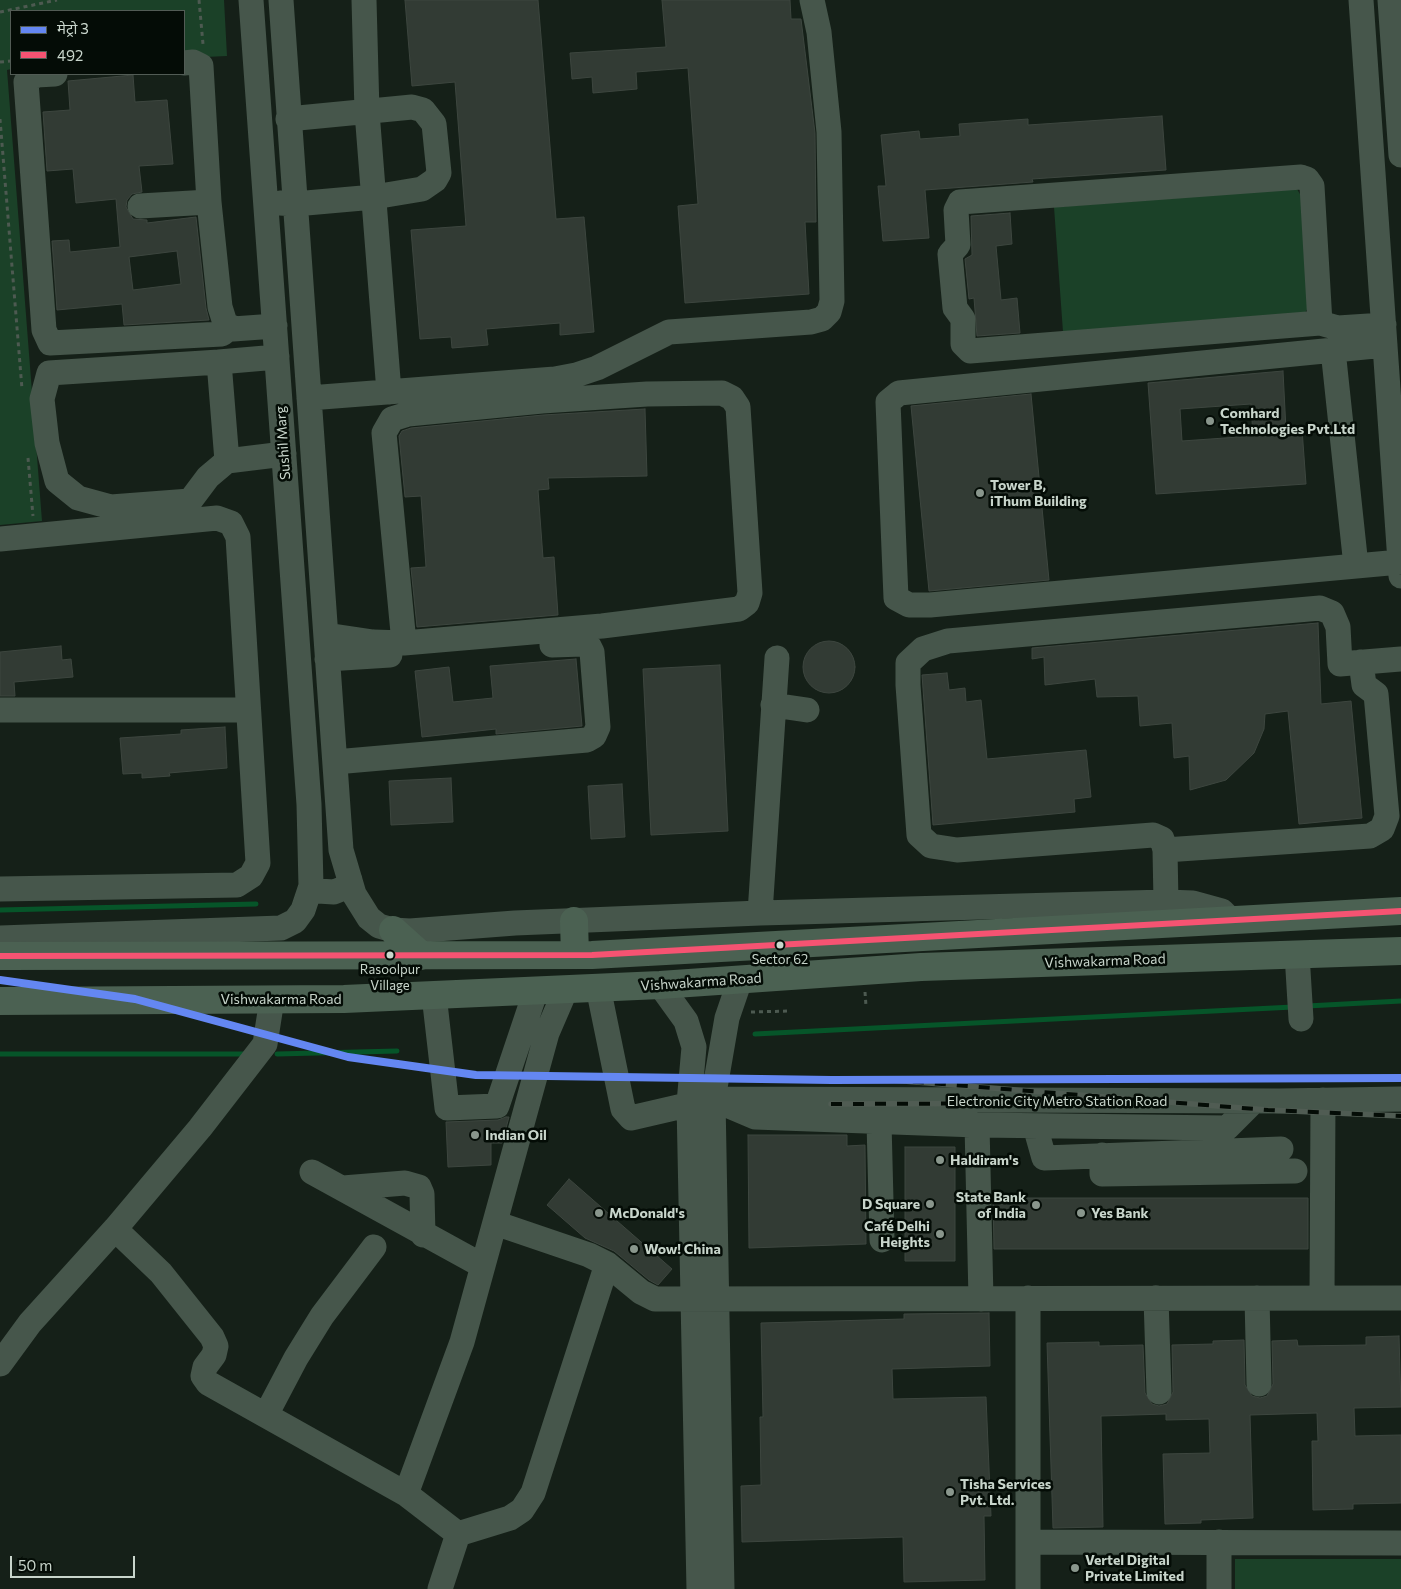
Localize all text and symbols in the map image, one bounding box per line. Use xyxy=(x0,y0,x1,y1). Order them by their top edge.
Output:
legend xyxy=(10,10,185,75)
text: मेट्रो 3 xyxy=(57,19,89,37)
text: 492 xyxy=(57,46,83,64)
street label: Sushil Marg xyxy=(272,405,294,481)
place label: Comhard Technologies Pvt.Ltd xyxy=(1220,405,1355,438)
marker: Comhard Technologies Pvt.Ltd xyxy=(1204,415,1216,427)
place label: Tower B, iThum Building xyxy=(990,477,1087,510)
marker: Tower B, iThum Building xyxy=(974,487,986,499)
marker: Sector 62 xyxy=(775,940,785,950)
marker: Rasoolpur Village xyxy=(385,950,395,960)
street label: Vishwakarma Road xyxy=(1044,950,1166,972)
place label: Sector 62 xyxy=(752,952,808,968)
place label: Rasoolpur Village xyxy=(360,962,420,993)
street label: Vishwakarma Road xyxy=(640,969,762,995)
street label: Vishwakarma Road xyxy=(220,991,342,1007)
street label: Electronic City Metro Station Road xyxy=(947,1093,1167,1109)
place label: Indian Oil xyxy=(485,1127,547,1143)
marker: Indian Oil xyxy=(469,1129,481,1141)
place label: Haldiram's xyxy=(950,1152,1019,1168)
marker: Haldiram's xyxy=(934,1154,946,1166)
place label: State Bank of India xyxy=(956,1189,1026,1222)
place label: D Square xyxy=(862,1196,920,1212)
marker: D Square xyxy=(924,1198,936,1210)
marker: State Bank of India xyxy=(1030,1199,1042,1211)
place label: McDonald's xyxy=(609,1205,685,1221)
place label: Yes Bank xyxy=(1091,1205,1149,1221)
marker: McDonald's xyxy=(593,1207,605,1219)
marker: Yes Bank xyxy=(1075,1207,1087,1219)
place label: Café Delhi Heights xyxy=(864,1218,930,1250)
marker: Café Delhi Heights xyxy=(934,1228,946,1240)
place label: Wow! China xyxy=(644,1241,721,1257)
marker: Wow! China xyxy=(628,1243,640,1255)
place label: Tisha Services Pvt. Ltd. xyxy=(960,1476,1051,1508)
marker: Tisha Services Pvt. Ltd. xyxy=(944,1486,956,1498)
scale bar xyxy=(12,1546,138,1578)
place label: Vertel Digital Private Limited xyxy=(1085,1552,1184,1584)
text: 50 m xyxy=(18,1556,52,1574)
marker: Vertel Digital Private Limited xyxy=(1069,1562,1081,1574)

